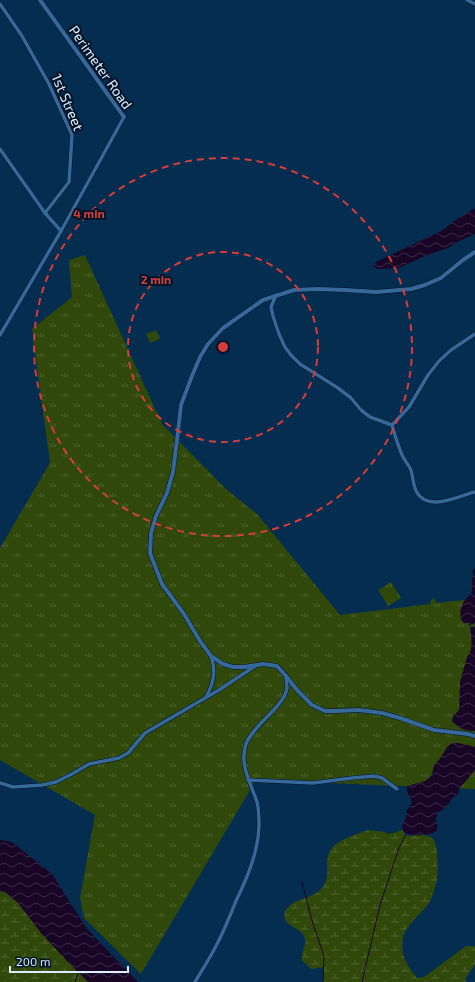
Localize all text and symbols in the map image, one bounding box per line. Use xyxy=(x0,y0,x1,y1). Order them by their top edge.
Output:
street label: Perimeter Road xyxy=(66,22,136,112)
street label: 1st Street xyxy=(48,71,88,133)
text: 4 min xyxy=(73,206,105,220)
text: 2 min xyxy=(141,272,171,286)
centre of rings xyxy=(216,340,230,354)
scale bar xyxy=(10,948,128,974)
text: 200 m xyxy=(16,954,50,968)

